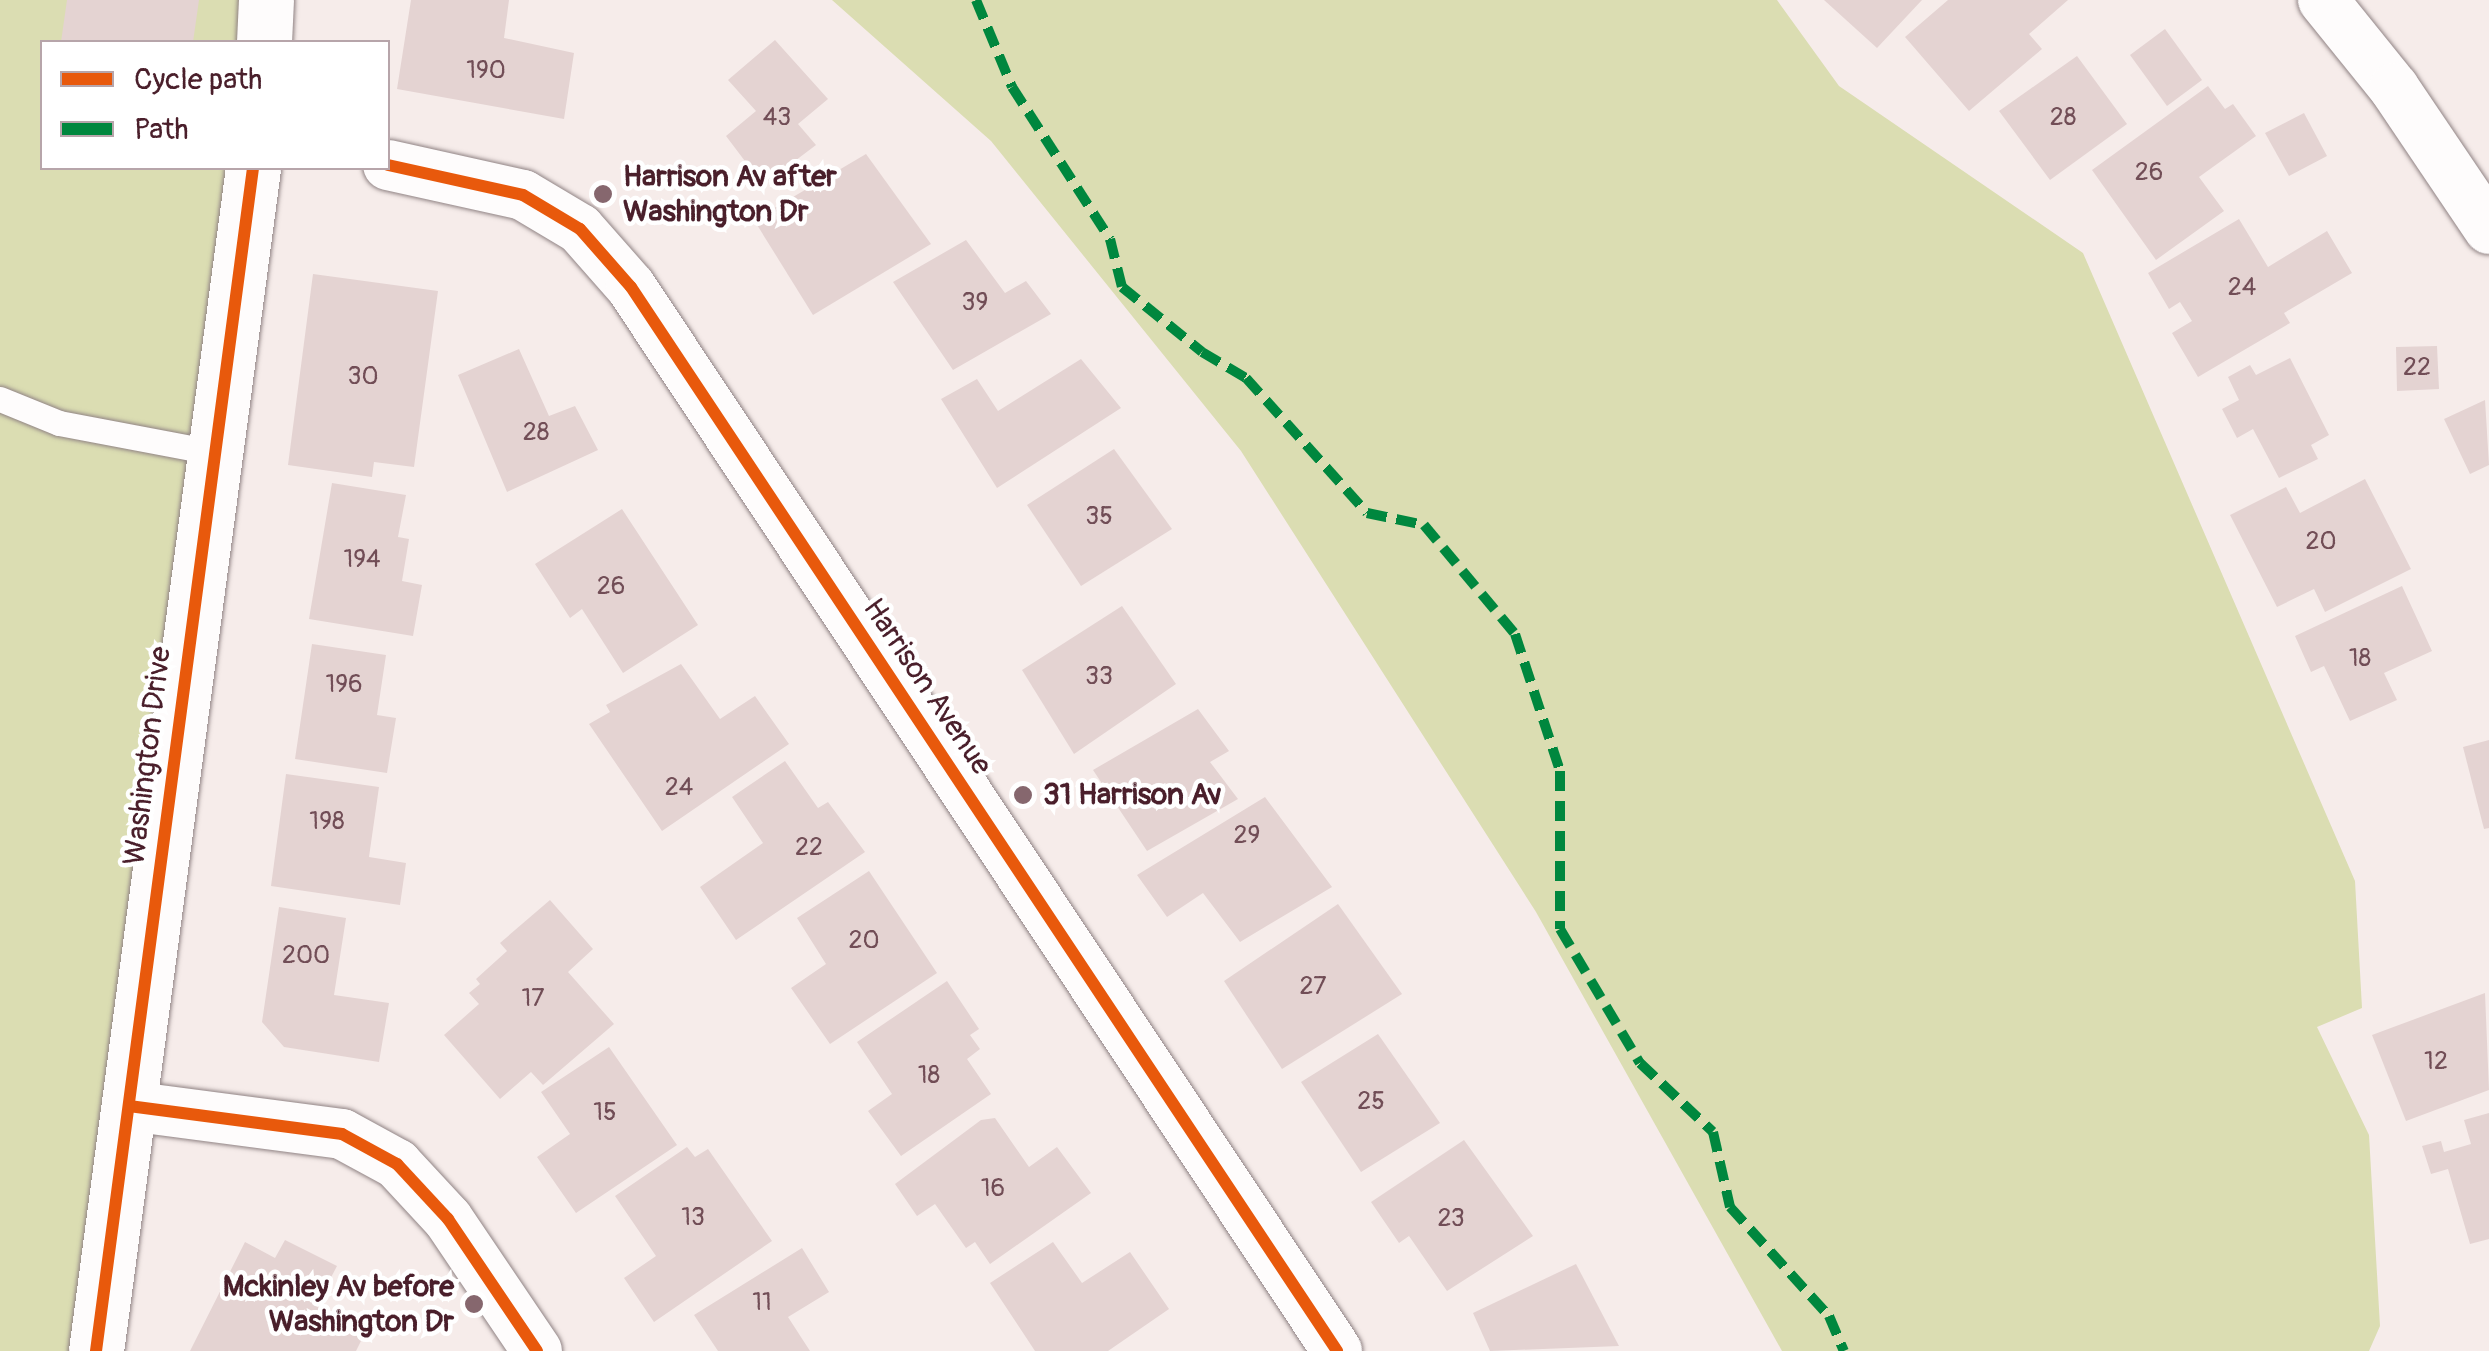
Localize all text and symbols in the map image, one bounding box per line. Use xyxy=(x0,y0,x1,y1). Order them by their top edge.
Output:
legend xyxy=(40,40,390,170)
house number: 190 xyxy=(466,56,506,86)
text: Cycle path xyxy=(134,61,262,98)
house number: 43 xyxy=(763,103,791,133)
house number: 28 xyxy=(2050,103,2076,133)
text: Path xyxy=(134,111,189,148)
house number: 26 xyxy=(2135,158,2163,188)
place label: Harrison Av after Washington Dr xyxy=(623,159,837,230)
marker: Harrison Av after Washington Dr xyxy=(592,183,614,205)
house number: 24 xyxy=(2228,273,2256,303)
house number: 39 xyxy=(962,288,988,318)
house number: 22 xyxy=(2403,353,2431,383)
house number: 30 xyxy=(347,362,379,392)
house number: 28 xyxy=(523,418,549,448)
house number: 35 xyxy=(1085,502,1113,532)
house number: 20 xyxy=(2305,527,2337,557)
house number: 194 xyxy=(343,545,381,575)
house number: 26 xyxy=(597,572,625,602)
street label: Harrison Avenue xyxy=(855,592,999,782)
house number: 18 xyxy=(2349,644,2371,674)
street label: Washington Drive xyxy=(117,645,179,867)
house number: 33 xyxy=(1085,662,1113,692)
house number: 196 xyxy=(325,670,363,700)
house number: 24 xyxy=(665,773,693,803)
place label: 31 Harrison Av xyxy=(1043,777,1222,813)
marker: 31 Harrison Av xyxy=(1012,784,1034,806)
house number: 198 xyxy=(309,807,345,837)
house number: 29 xyxy=(1234,821,1260,851)
house number: 22 xyxy=(795,833,823,863)
house number: 20 xyxy=(848,926,880,956)
house number: 200 xyxy=(282,941,330,971)
house number: 27 xyxy=(1299,972,1327,1002)
house number: 17 xyxy=(522,984,544,1014)
house number: 12 xyxy=(2424,1047,2448,1077)
house number: 18 xyxy=(918,1061,940,1091)
house number: 25 xyxy=(1357,1087,1385,1117)
house number: 15 xyxy=(593,1098,617,1128)
house number: 16 xyxy=(981,1174,1005,1204)
house number: 13 xyxy=(681,1203,705,1233)
house number: 23 xyxy=(1437,1204,1465,1234)
place label: Mckinley Av before Washington Dr xyxy=(223,1269,454,1340)
house number: 11 xyxy=(752,1288,772,1318)
marker: Mckinley Av before Washington Dr xyxy=(463,1293,485,1315)

